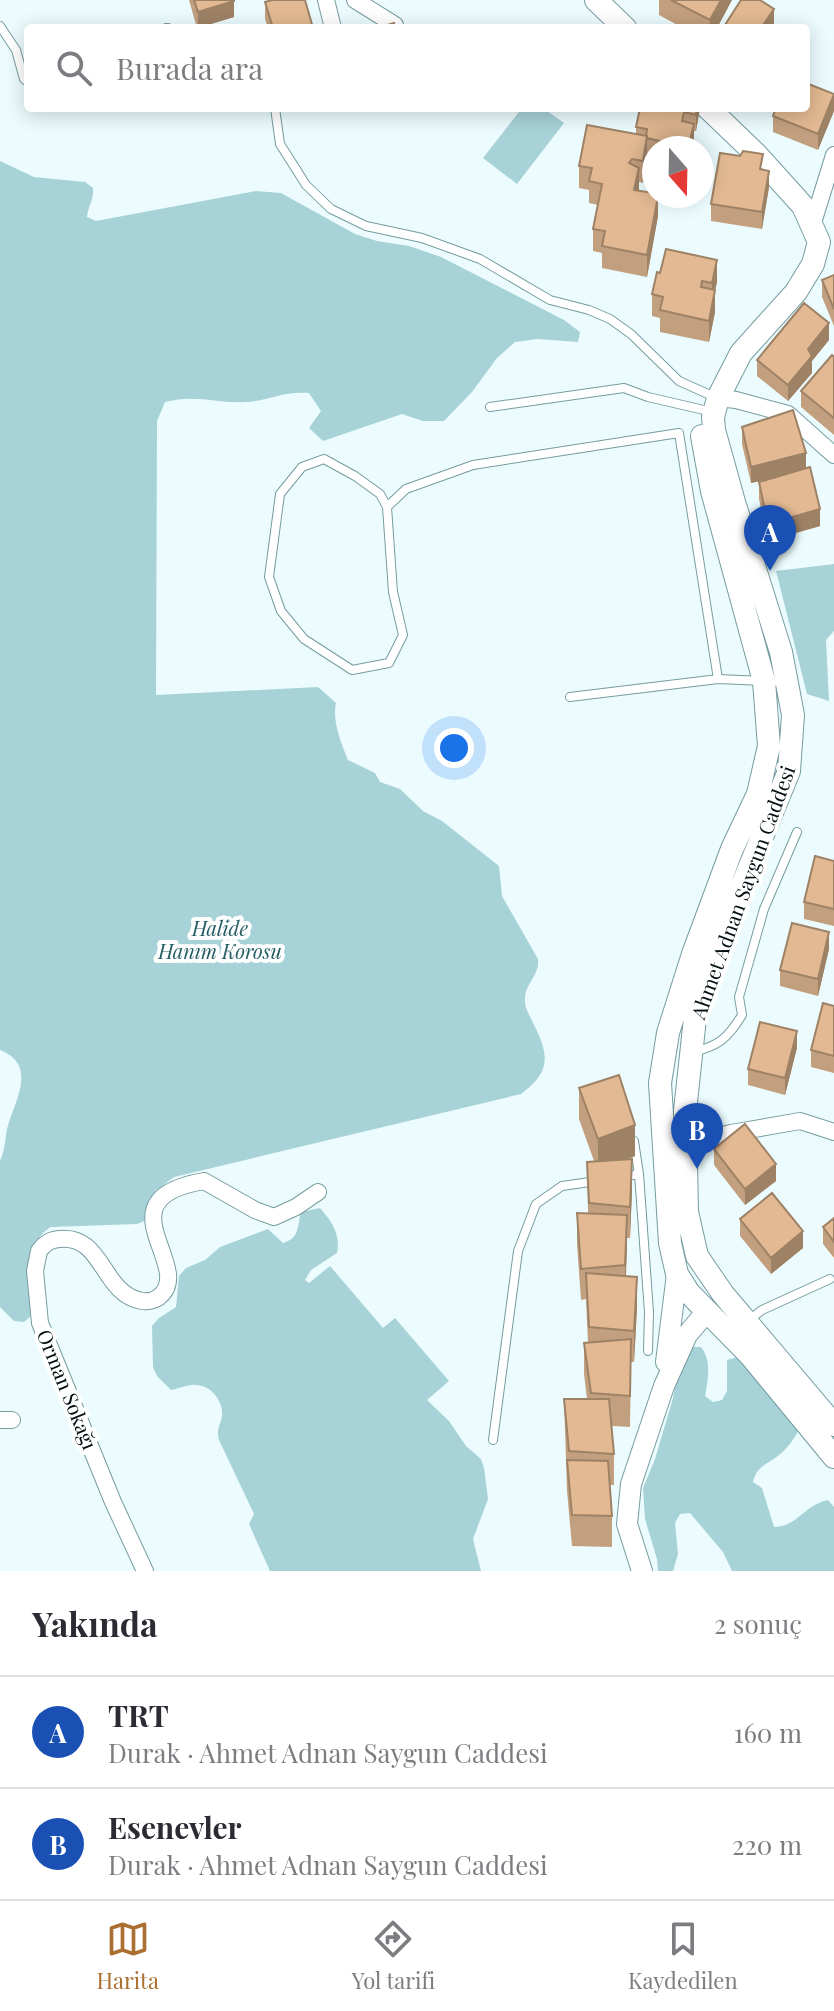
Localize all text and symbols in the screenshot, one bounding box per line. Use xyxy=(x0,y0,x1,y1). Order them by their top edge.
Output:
search box xyxy=(24,24,810,112)
icon: search xyxy=(52,46,96,90)
text: Burada ara xyxy=(116,48,263,88)
north arrow xyxy=(642,136,714,208)
pin: A xyxy=(744,505,796,571)
your location xyxy=(434,728,474,768)
street label: Ahmet Adnan Saygun Caddesi xyxy=(683,761,801,1023)
park label: Halide Hanım Korosu xyxy=(157,914,282,964)
pin: B xyxy=(671,1103,723,1169)
street label: Orman Sokağı xyxy=(32,1325,104,1453)
text: Yakında xyxy=(32,1600,158,1646)
text: 2 sonuç xyxy=(714,1606,802,1641)
text: TRT xyxy=(108,1695,169,1735)
text: A xyxy=(49,1715,67,1750)
text: 160 m xyxy=(734,1715,802,1750)
text: Durak · Ahmet Adnan Saygun Caddesi xyxy=(108,1735,548,1770)
text: Esenevler xyxy=(108,1807,241,1847)
text: B xyxy=(49,1827,67,1862)
text: 220 m xyxy=(732,1827,802,1862)
text: Durak · Ahmet Adnan Saygun Caddesi xyxy=(108,1847,548,1882)
tab: Harita xyxy=(96,1917,159,1995)
tab: Yol tarifi xyxy=(352,1917,435,1995)
tab: Kaydedilen xyxy=(628,1917,738,1995)

